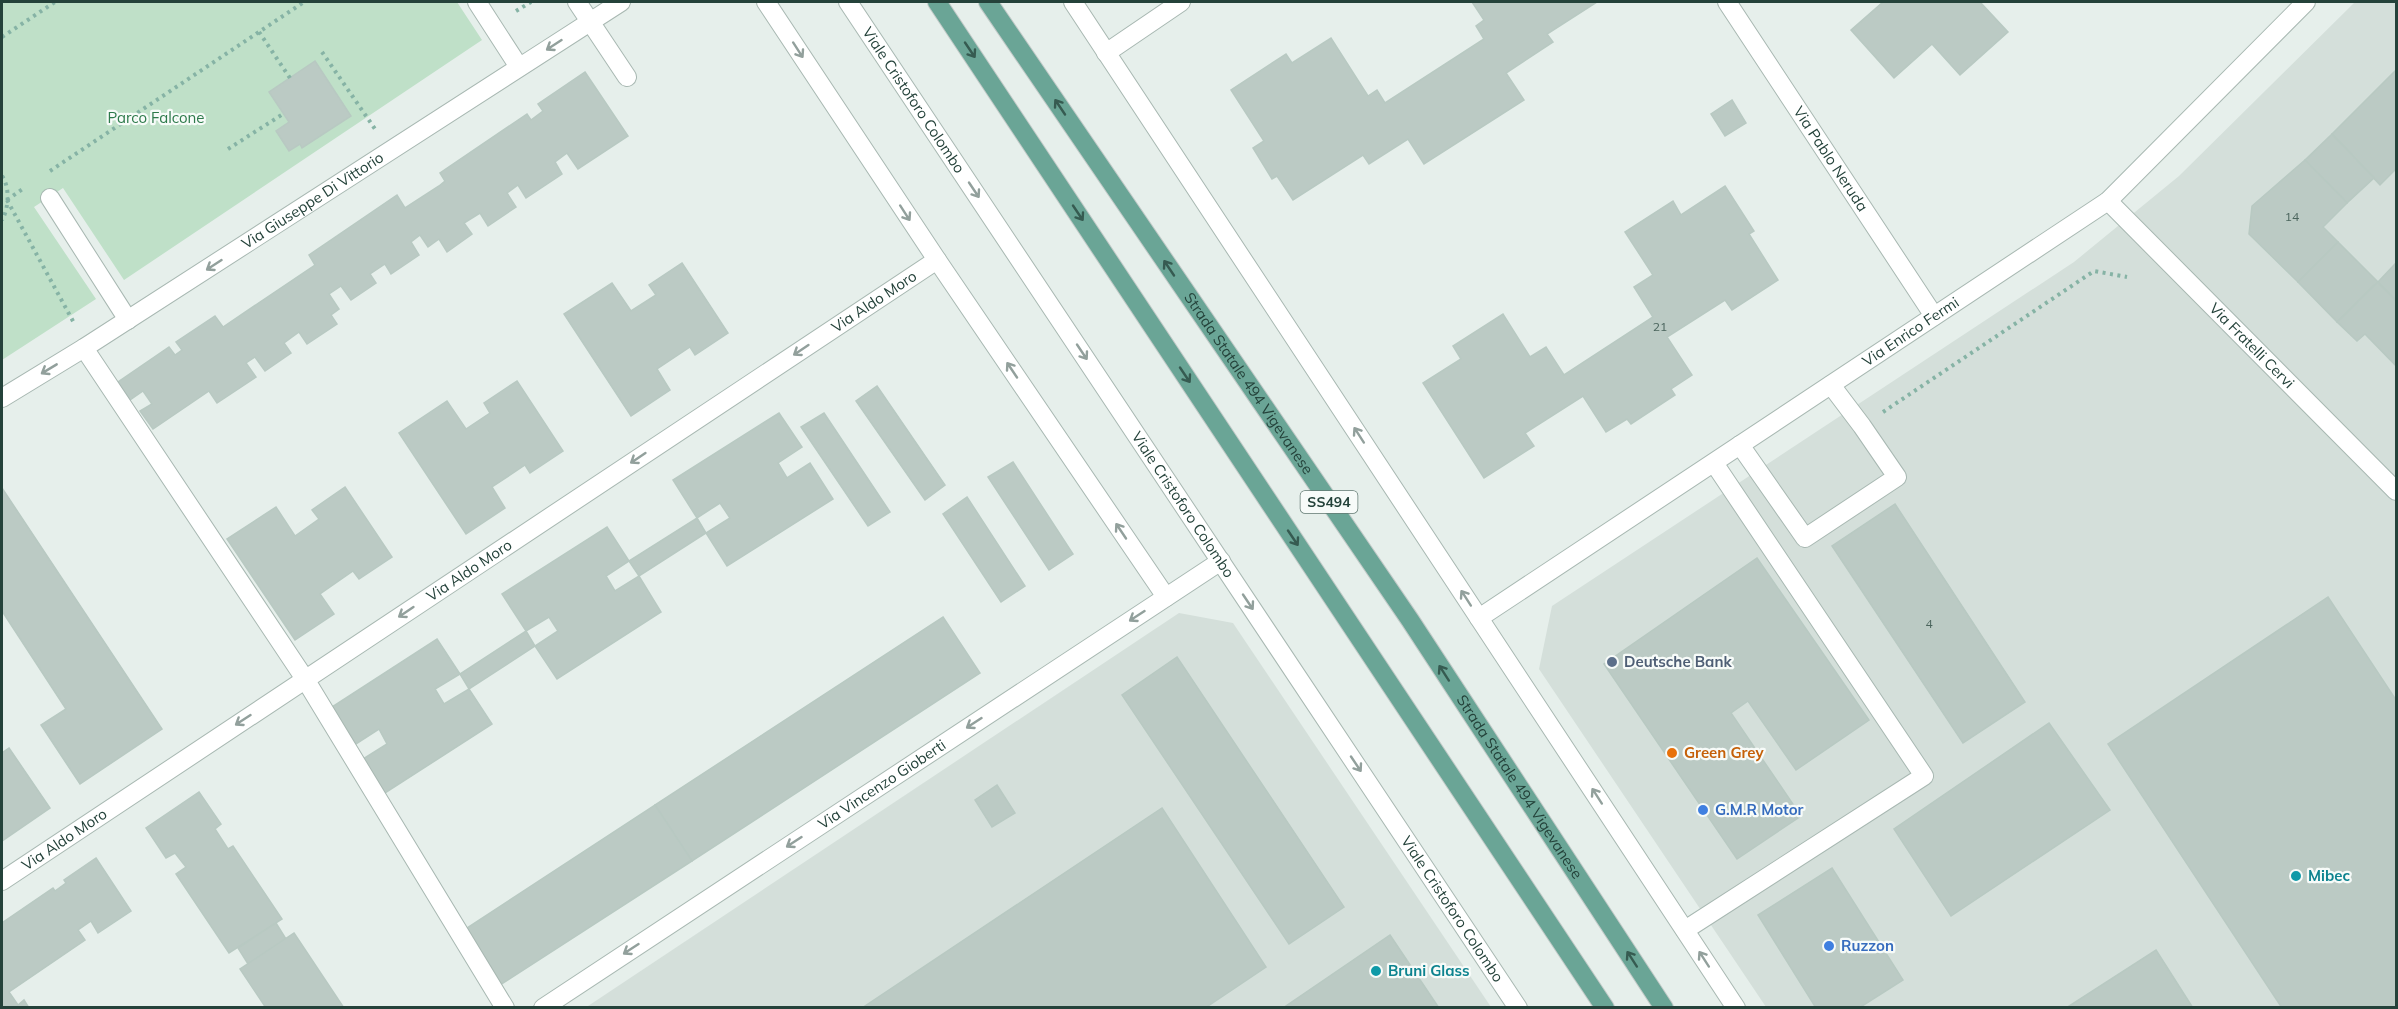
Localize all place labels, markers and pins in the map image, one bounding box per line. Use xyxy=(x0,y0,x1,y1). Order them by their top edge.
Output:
place label: Deutsche Bank xyxy=(1624,652,1732,671)
marker: Deutsche Bank xyxy=(1605,655,1619,669)
place label: Green Grey xyxy=(1684,743,1764,762)
marker: Green Grey xyxy=(1665,746,1679,760)
place label: G.M.R Motor xyxy=(1715,800,1804,819)
marker: G.M.R Motor xyxy=(1696,803,1710,817)
place label: Mibec xyxy=(2308,866,2350,885)
marker: Mibec xyxy=(2289,869,2303,883)
place label: Ruzzon xyxy=(1841,936,1894,955)
marker: Ruzzon xyxy=(1822,939,1836,953)
place label: Bruni Glass xyxy=(1388,961,1470,980)
marker: Bruni Glass xyxy=(1369,964,1383,978)

